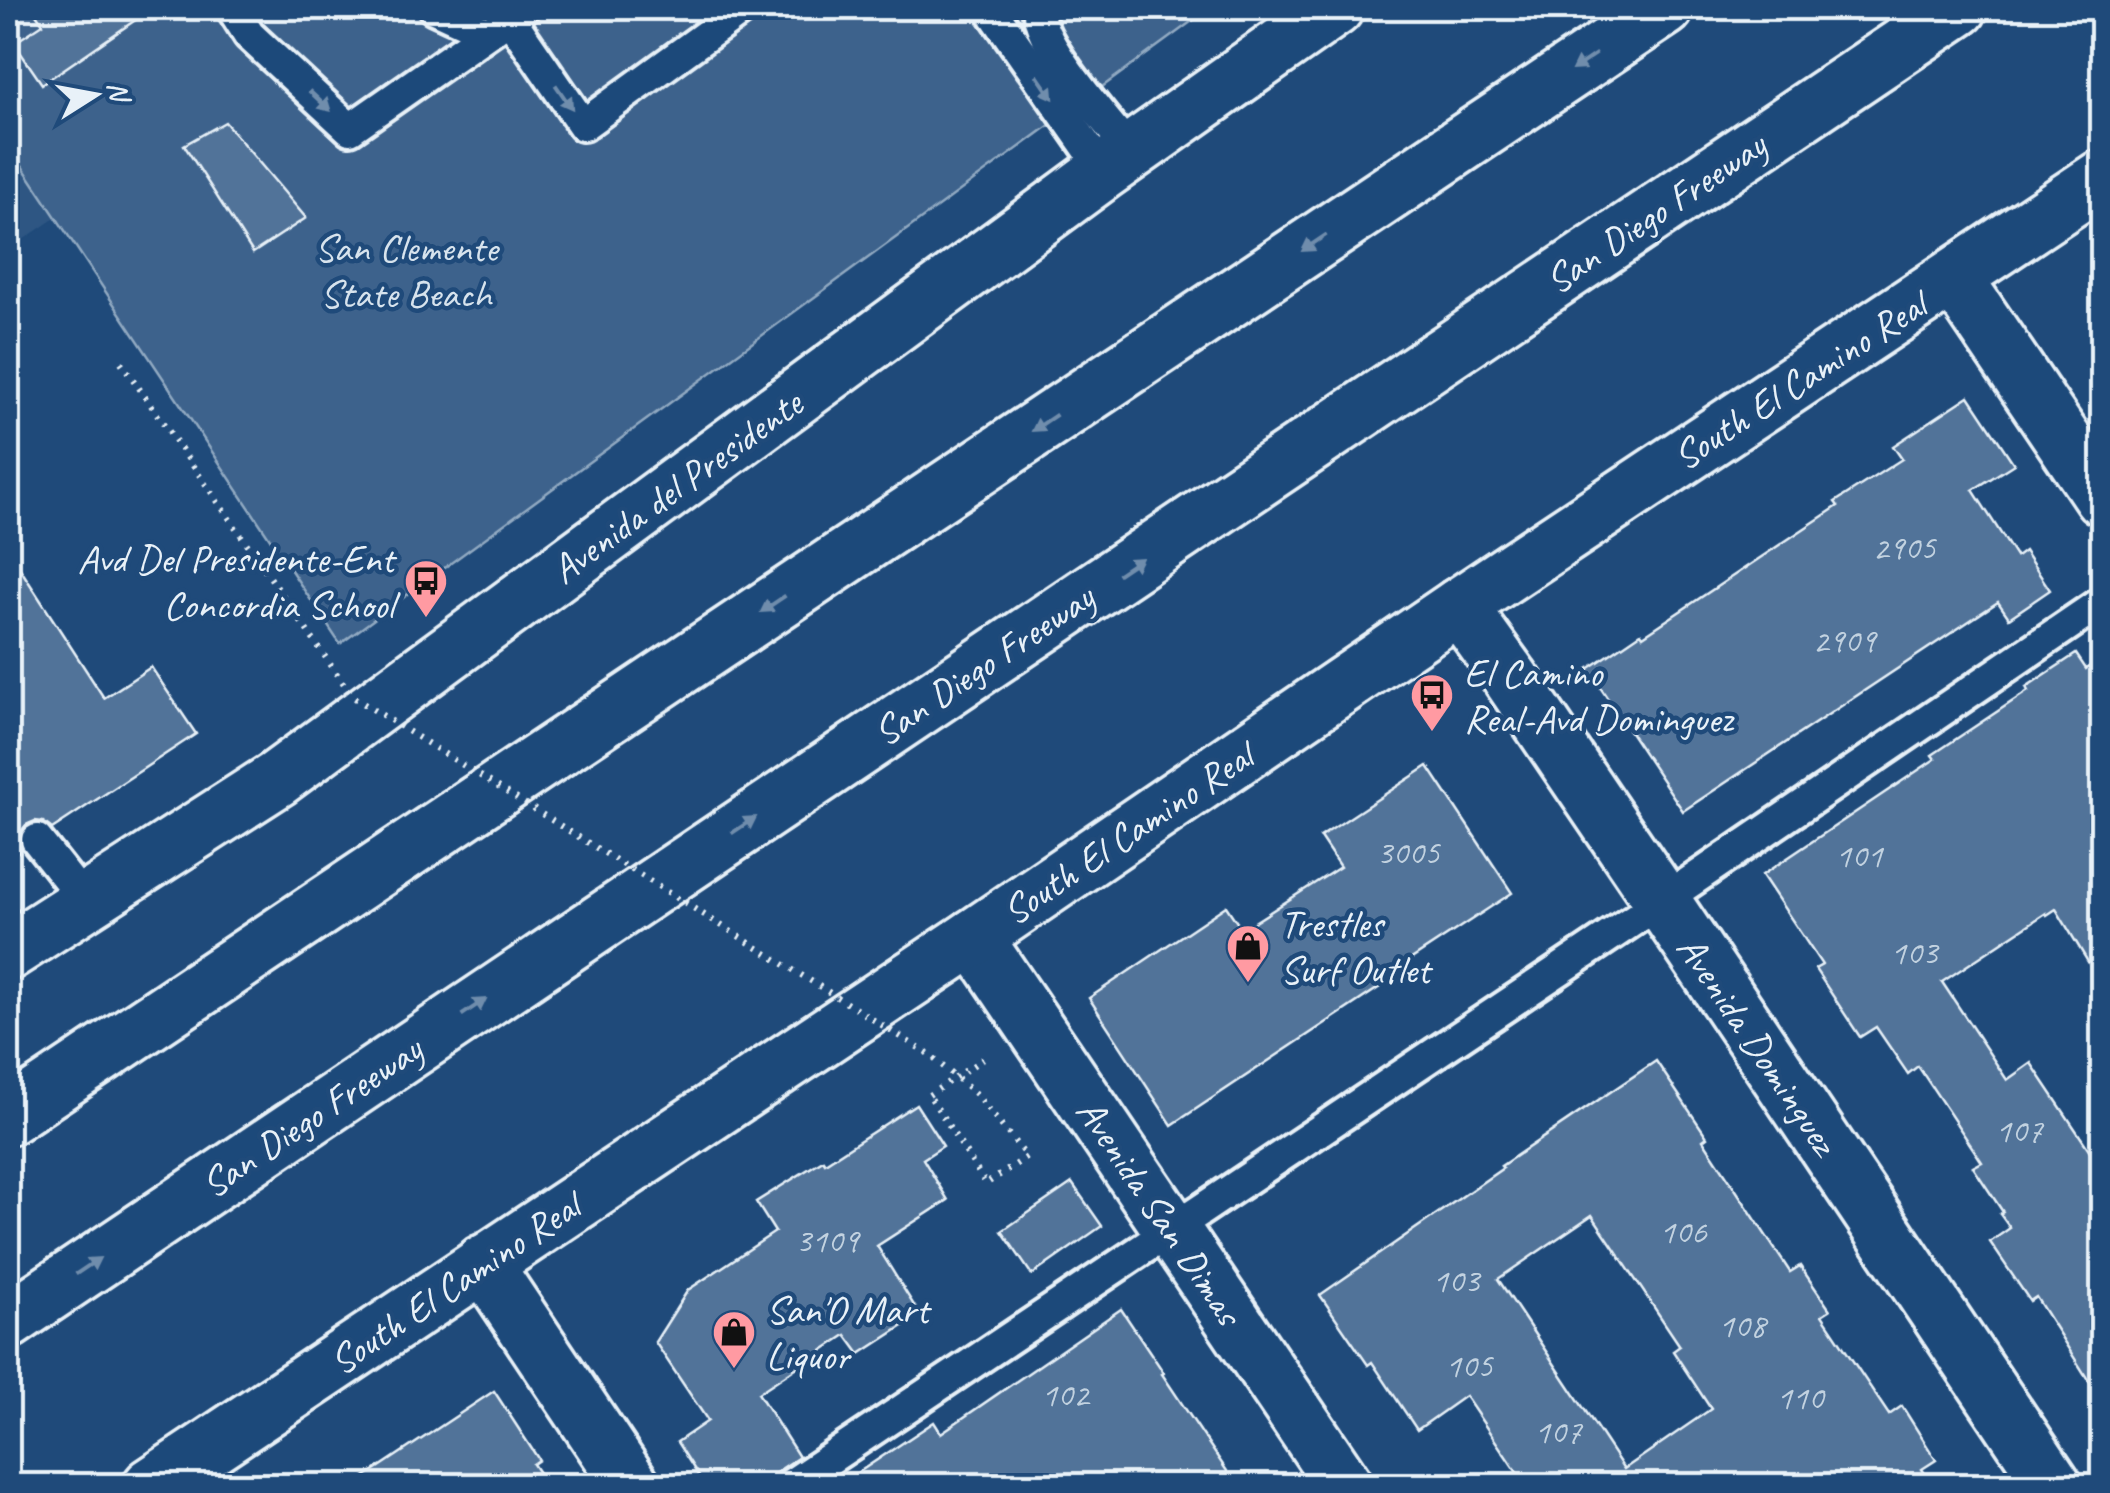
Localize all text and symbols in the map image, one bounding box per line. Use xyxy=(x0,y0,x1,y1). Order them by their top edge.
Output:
north arrow xyxy=(45,45,145,145)
one-way arrow xyxy=(1570,52,1597,70)
one-way arrow xyxy=(1035,74,1054,101)
text: N xyxy=(100,78,139,107)
one-way arrow xyxy=(554,84,573,111)
one-way arrow xyxy=(308,89,332,112)
street label: San Diego Freeway xyxy=(1536,119,1778,305)
park label: San Clemente State Beach xyxy=(315,223,500,319)
one-way arrow xyxy=(1300,233,1327,251)
street label: South El Camino Real xyxy=(1664,277,1941,481)
street label: Avenida del Presidente xyxy=(541,377,814,595)
one-way arrow xyxy=(1030,414,1057,432)
house number: 2905 xyxy=(1872,525,1938,570)
place label: Avd Del Presidente-Ent Concordia School xyxy=(78,534,401,630)
one-way arrow xyxy=(1116,557,1143,576)
bus stop icon: Avd Del Presidente-Ent Concordia School xyxy=(403,558,449,619)
street label: San Diego Freeway xyxy=(864,571,1106,757)
one-way arrow xyxy=(760,594,787,613)
house number: 2909 xyxy=(1812,618,1879,663)
place label: El Camino Real-Avd Dominguez xyxy=(1464,648,1735,744)
bus stop icon: El Camino Real-Avd Dominguez xyxy=(1409,672,1455,733)
street label: South El Camino Real xyxy=(993,728,1268,936)
one-way arrow xyxy=(730,817,757,835)
house number: 3005 xyxy=(1376,830,1442,875)
house number: 101 xyxy=(1835,833,1885,878)
place label: Trestles Surf Outlet xyxy=(1280,899,1434,995)
shop icon: Trestles Surf Outlet xyxy=(1225,923,1271,984)
street label: Avenida Dominguez xyxy=(1666,925,1851,1167)
house number: 103 xyxy=(1890,930,1940,975)
one-way arrow xyxy=(461,998,488,1017)
street label: San Diego Freeway xyxy=(192,1023,434,1209)
street label: Avenida San Dimas xyxy=(1065,1089,1255,1337)
house number: 107 xyxy=(1995,1108,2045,1153)
street label: South El Camino Real xyxy=(320,1178,595,1386)
house number: 106 xyxy=(1659,1209,1708,1254)
house number: 3109 xyxy=(795,1218,862,1263)
one-way arrow xyxy=(75,1258,102,1276)
house number: 103 xyxy=(1432,1258,1482,1303)
place label: San'O Mart Liquor xyxy=(766,1285,932,1381)
house number: 108 xyxy=(1718,1303,1769,1348)
shop icon: San'O Mart Liquor xyxy=(711,1309,757,1370)
house number: 105 xyxy=(1445,1343,1495,1388)
house number: 102 xyxy=(1041,1372,1092,1417)
house number: 110 xyxy=(1776,1375,1826,1420)
house number: 107 xyxy=(1534,1409,1584,1454)

